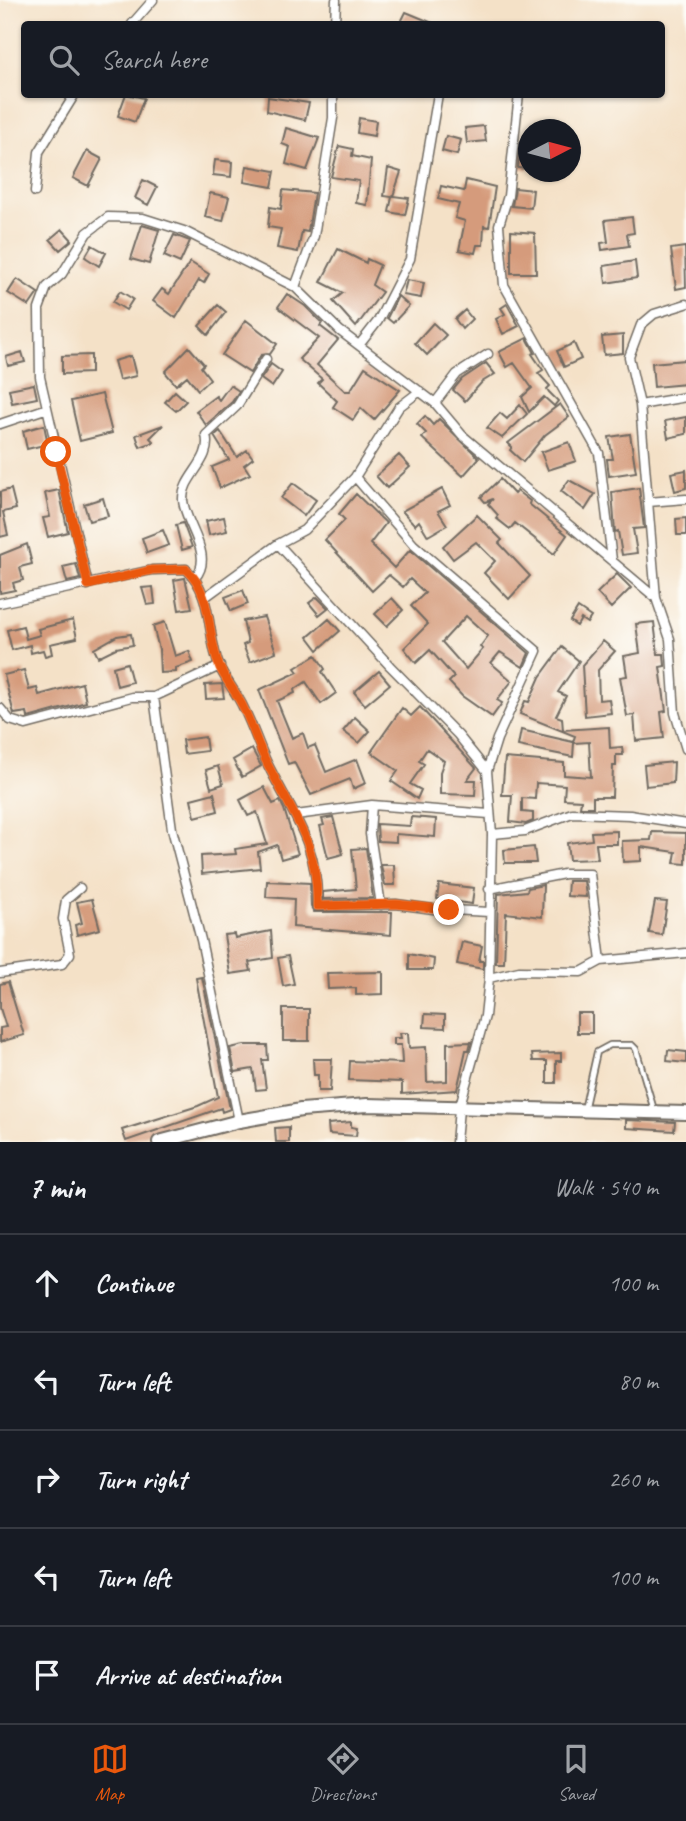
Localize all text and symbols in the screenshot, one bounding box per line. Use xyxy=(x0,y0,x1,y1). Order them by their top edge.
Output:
search box xyxy=(21,21,665,98)
icon: search xyxy=(45,41,83,79)
text: Search here xyxy=(101,43,207,76)
north arrow xyxy=(518,119,581,182)
route start xyxy=(40,436,71,467)
route end xyxy=(433,894,464,925)
text: 7 min xyxy=(28,1169,85,1207)
text: Walk · 540 m xyxy=(554,1173,658,1202)
icon: ahead xyxy=(28,1264,66,1302)
text: Continue xyxy=(95,1267,173,1300)
text: 100 m xyxy=(609,1269,658,1298)
icon: left xyxy=(28,1362,66,1400)
text: Turn left xyxy=(95,1365,170,1398)
text: 80 m xyxy=(619,1367,658,1396)
icon: right xyxy=(28,1460,66,1498)
text: Turn right xyxy=(95,1463,186,1496)
text: 260 m xyxy=(609,1465,658,1494)
icon: left xyxy=(28,1558,66,1596)
text: Turn left xyxy=(95,1561,170,1594)
text: 100 m xyxy=(609,1563,658,1592)
icon: arrive xyxy=(28,1656,66,1694)
text: Arrive at destination xyxy=(95,1659,281,1692)
tab: Map xyxy=(91,1740,129,1806)
tab: Directions xyxy=(310,1740,376,1806)
tab: Saved xyxy=(557,1740,595,1806)

